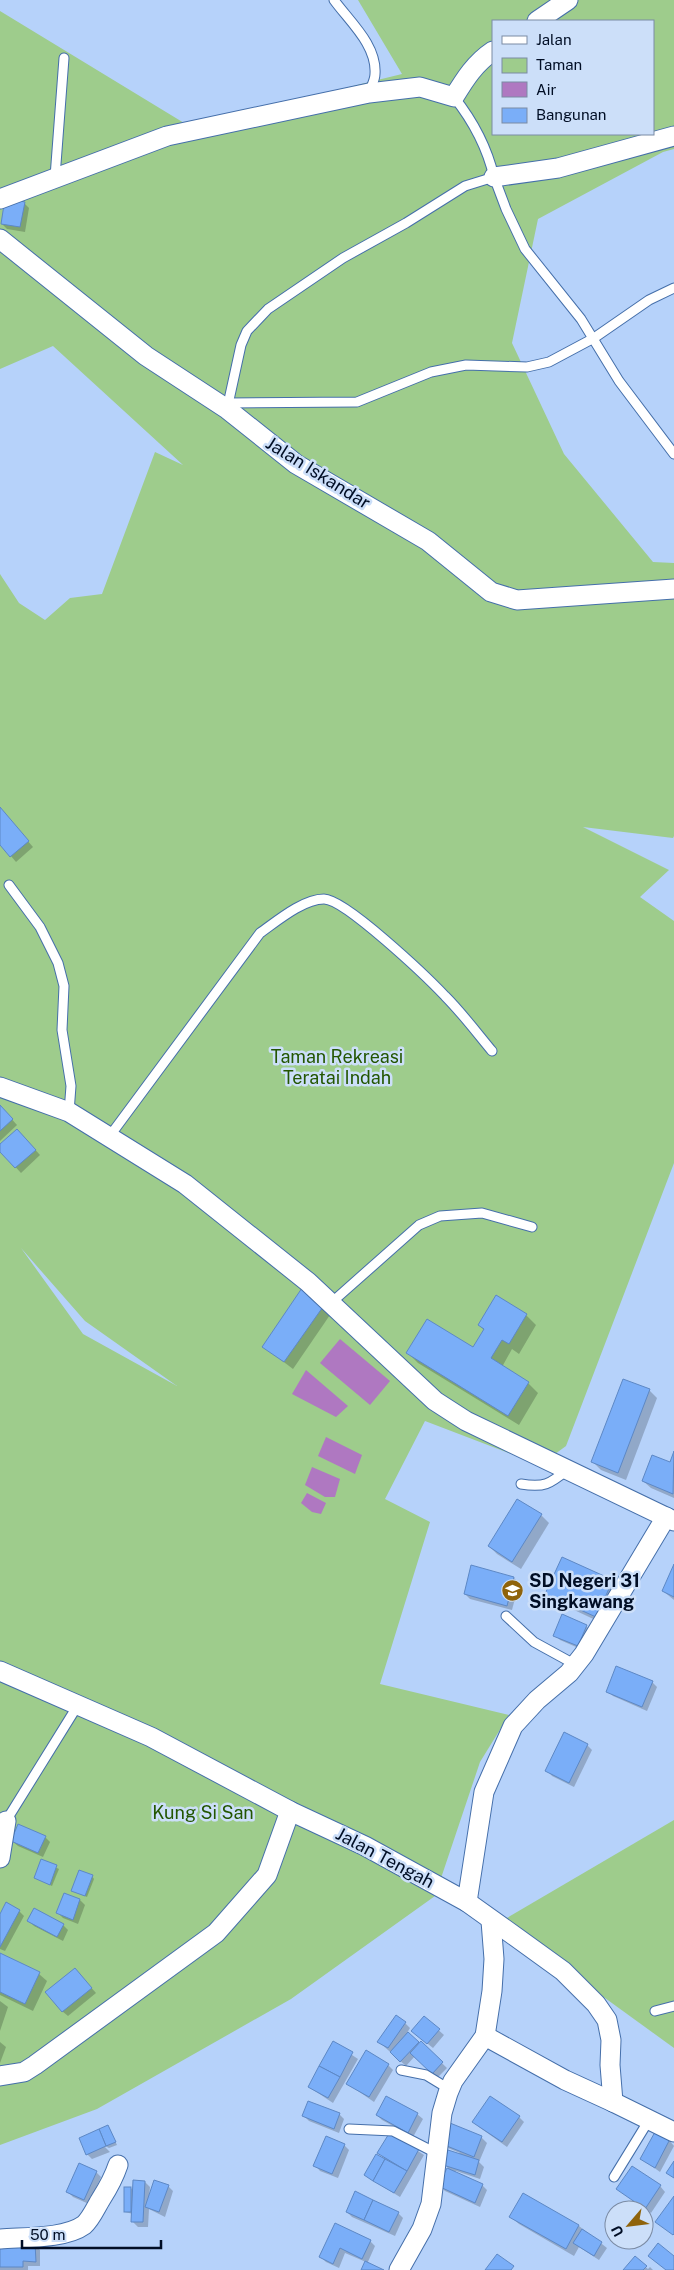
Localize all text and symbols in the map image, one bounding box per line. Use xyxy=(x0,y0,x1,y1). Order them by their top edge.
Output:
legend xyxy=(492,20,654,135)
text: Jalan xyxy=(536,31,572,48)
text: Taman xyxy=(536,56,582,73)
text: Air xyxy=(536,81,556,98)
text: Bangunan xyxy=(536,106,607,123)
street label: Jalan Iskandar xyxy=(262,432,374,513)
park label: Taman Rekreasi Teratai Indah xyxy=(271,1046,403,1088)
place label: SD Negeri 31 Singkawang xyxy=(529,1570,640,1612)
school or university icon: SD Negeri 31 Singkawang xyxy=(501,1579,525,1603)
park label: Kung Si San xyxy=(152,1802,254,1823)
street label: Jalan Tengah xyxy=(332,1823,438,1892)
north arrow xyxy=(604,2200,654,2250)
scale bar xyxy=(22,2218,161,2250)
text: U xyxy=(608,2223,627,2239)
text: 50 m xyxy=(30,2226,65,2243)

